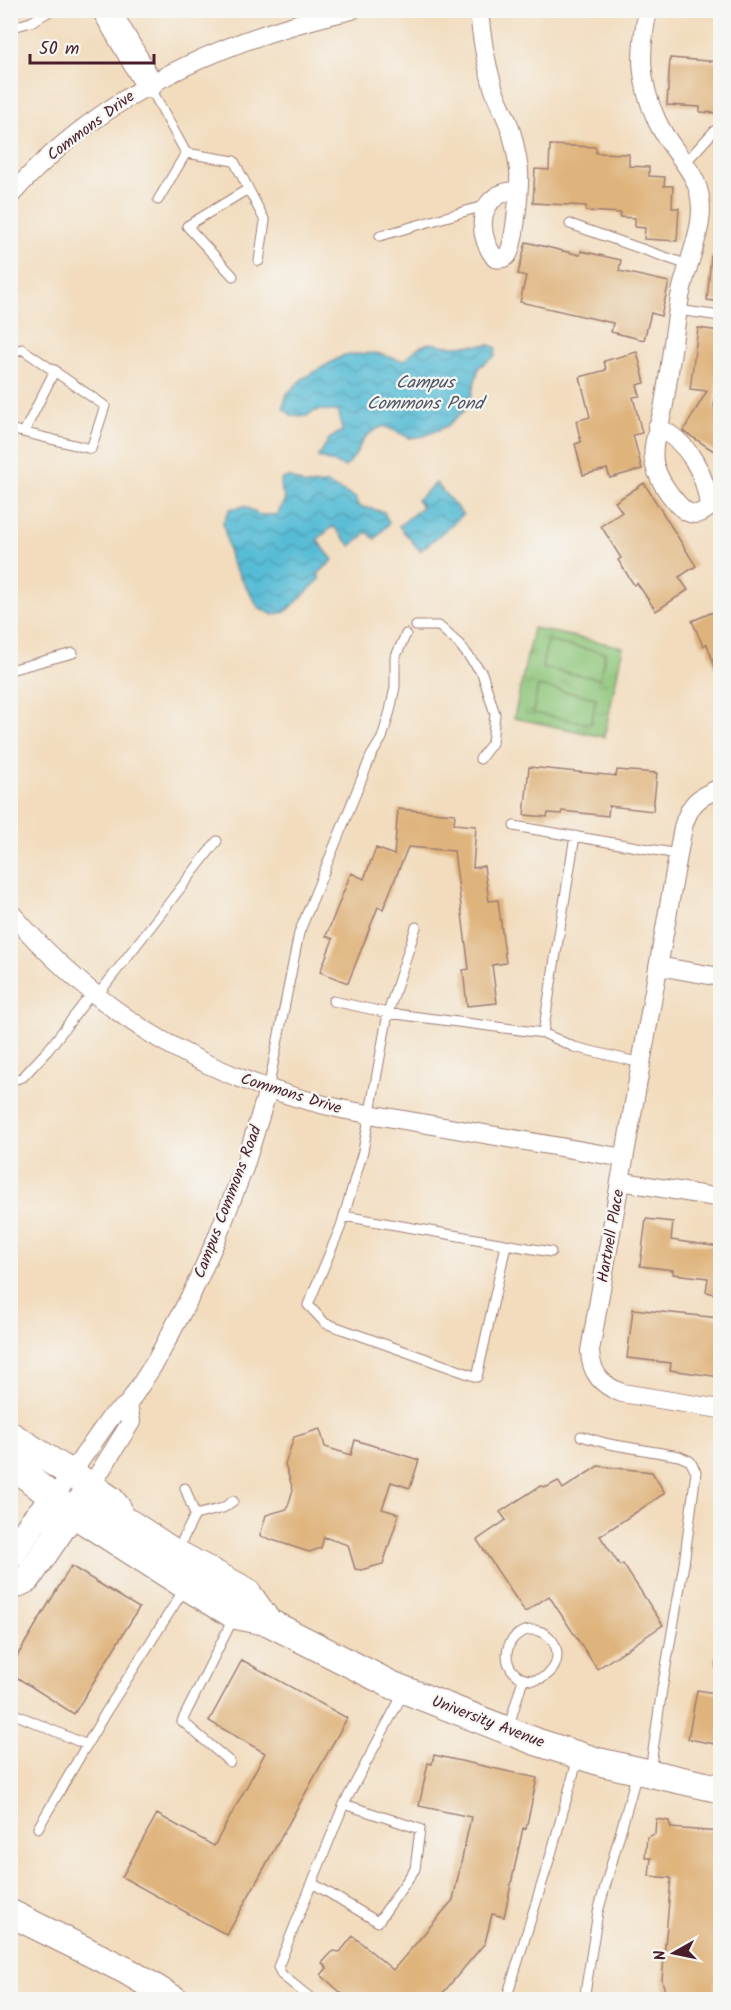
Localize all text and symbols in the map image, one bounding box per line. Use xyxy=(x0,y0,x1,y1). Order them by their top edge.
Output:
scale bar xyxy=(30,27,154,65)
text: 50 m xyxy=(39,35,79,64)
street label: Commons Drive xyxy=(42,85,140,167)
water label: Campus Commons Pond xyxy=(367,369,487,419)
street label: Commons Drive xyxy=(237,1067,345,1121)
street label: Campus Commons Road xyxy=(187,1121,269,1282)
street label: Hartnell Place xyxy=(591,1187,631,1285)
street label: University Avenue xyxy=(428,1689,548,1755)
north arrow xyxy=(644,1923,704,1983)
text: N xyxy=(648,1948,674,1962)

